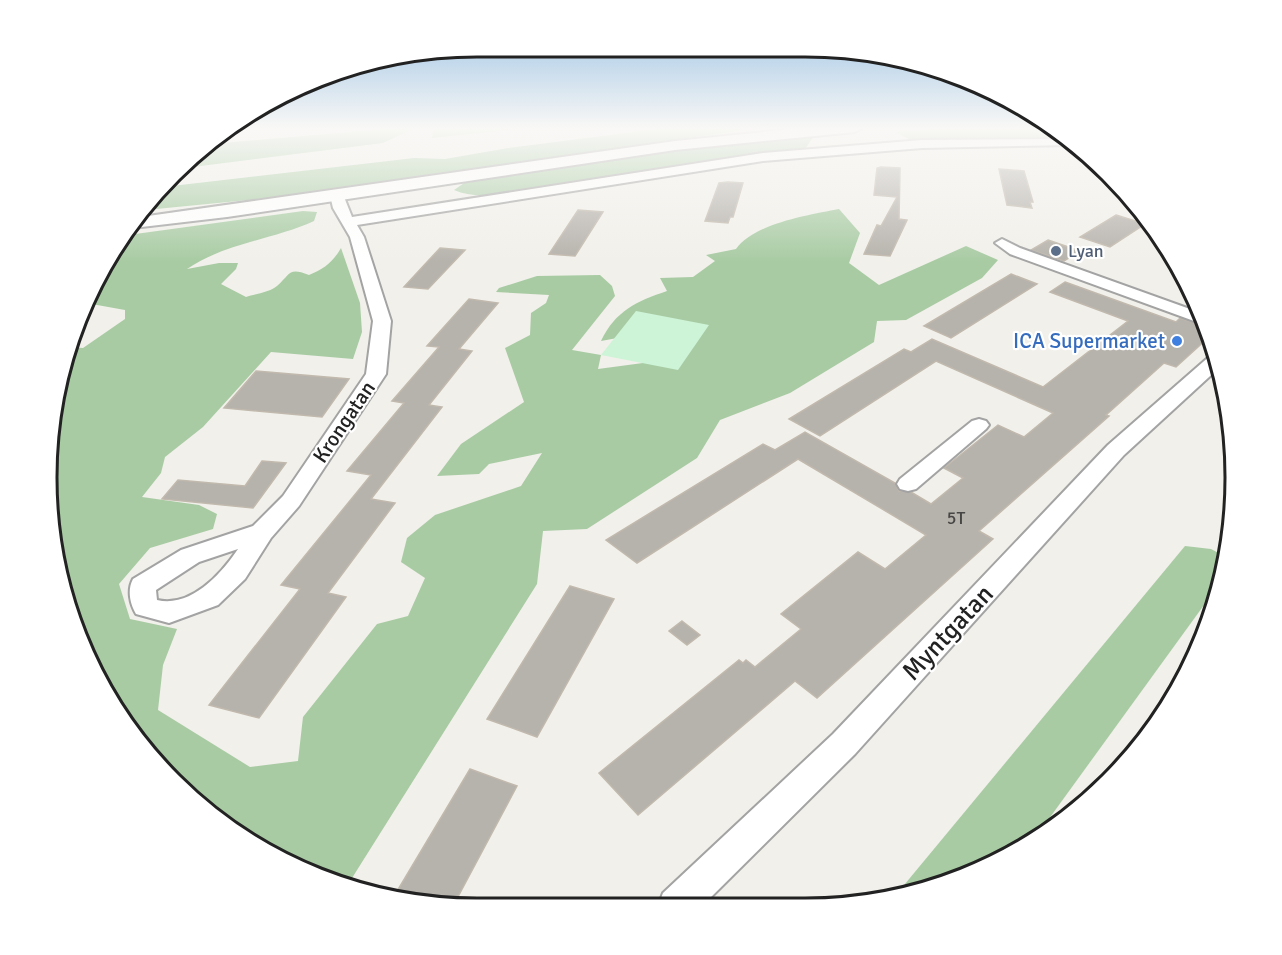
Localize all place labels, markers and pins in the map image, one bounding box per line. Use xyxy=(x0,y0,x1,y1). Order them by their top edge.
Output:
place label: Lyan xyxy=(1068,240,1104,262)
marker: Lyan xyxy=(1049,244,1063,258)
place label: ICA Supermarket xyxy=(1013,328,1165,354)
marker: ICA Supermarket xyxy=(1170,334,1184,348)

